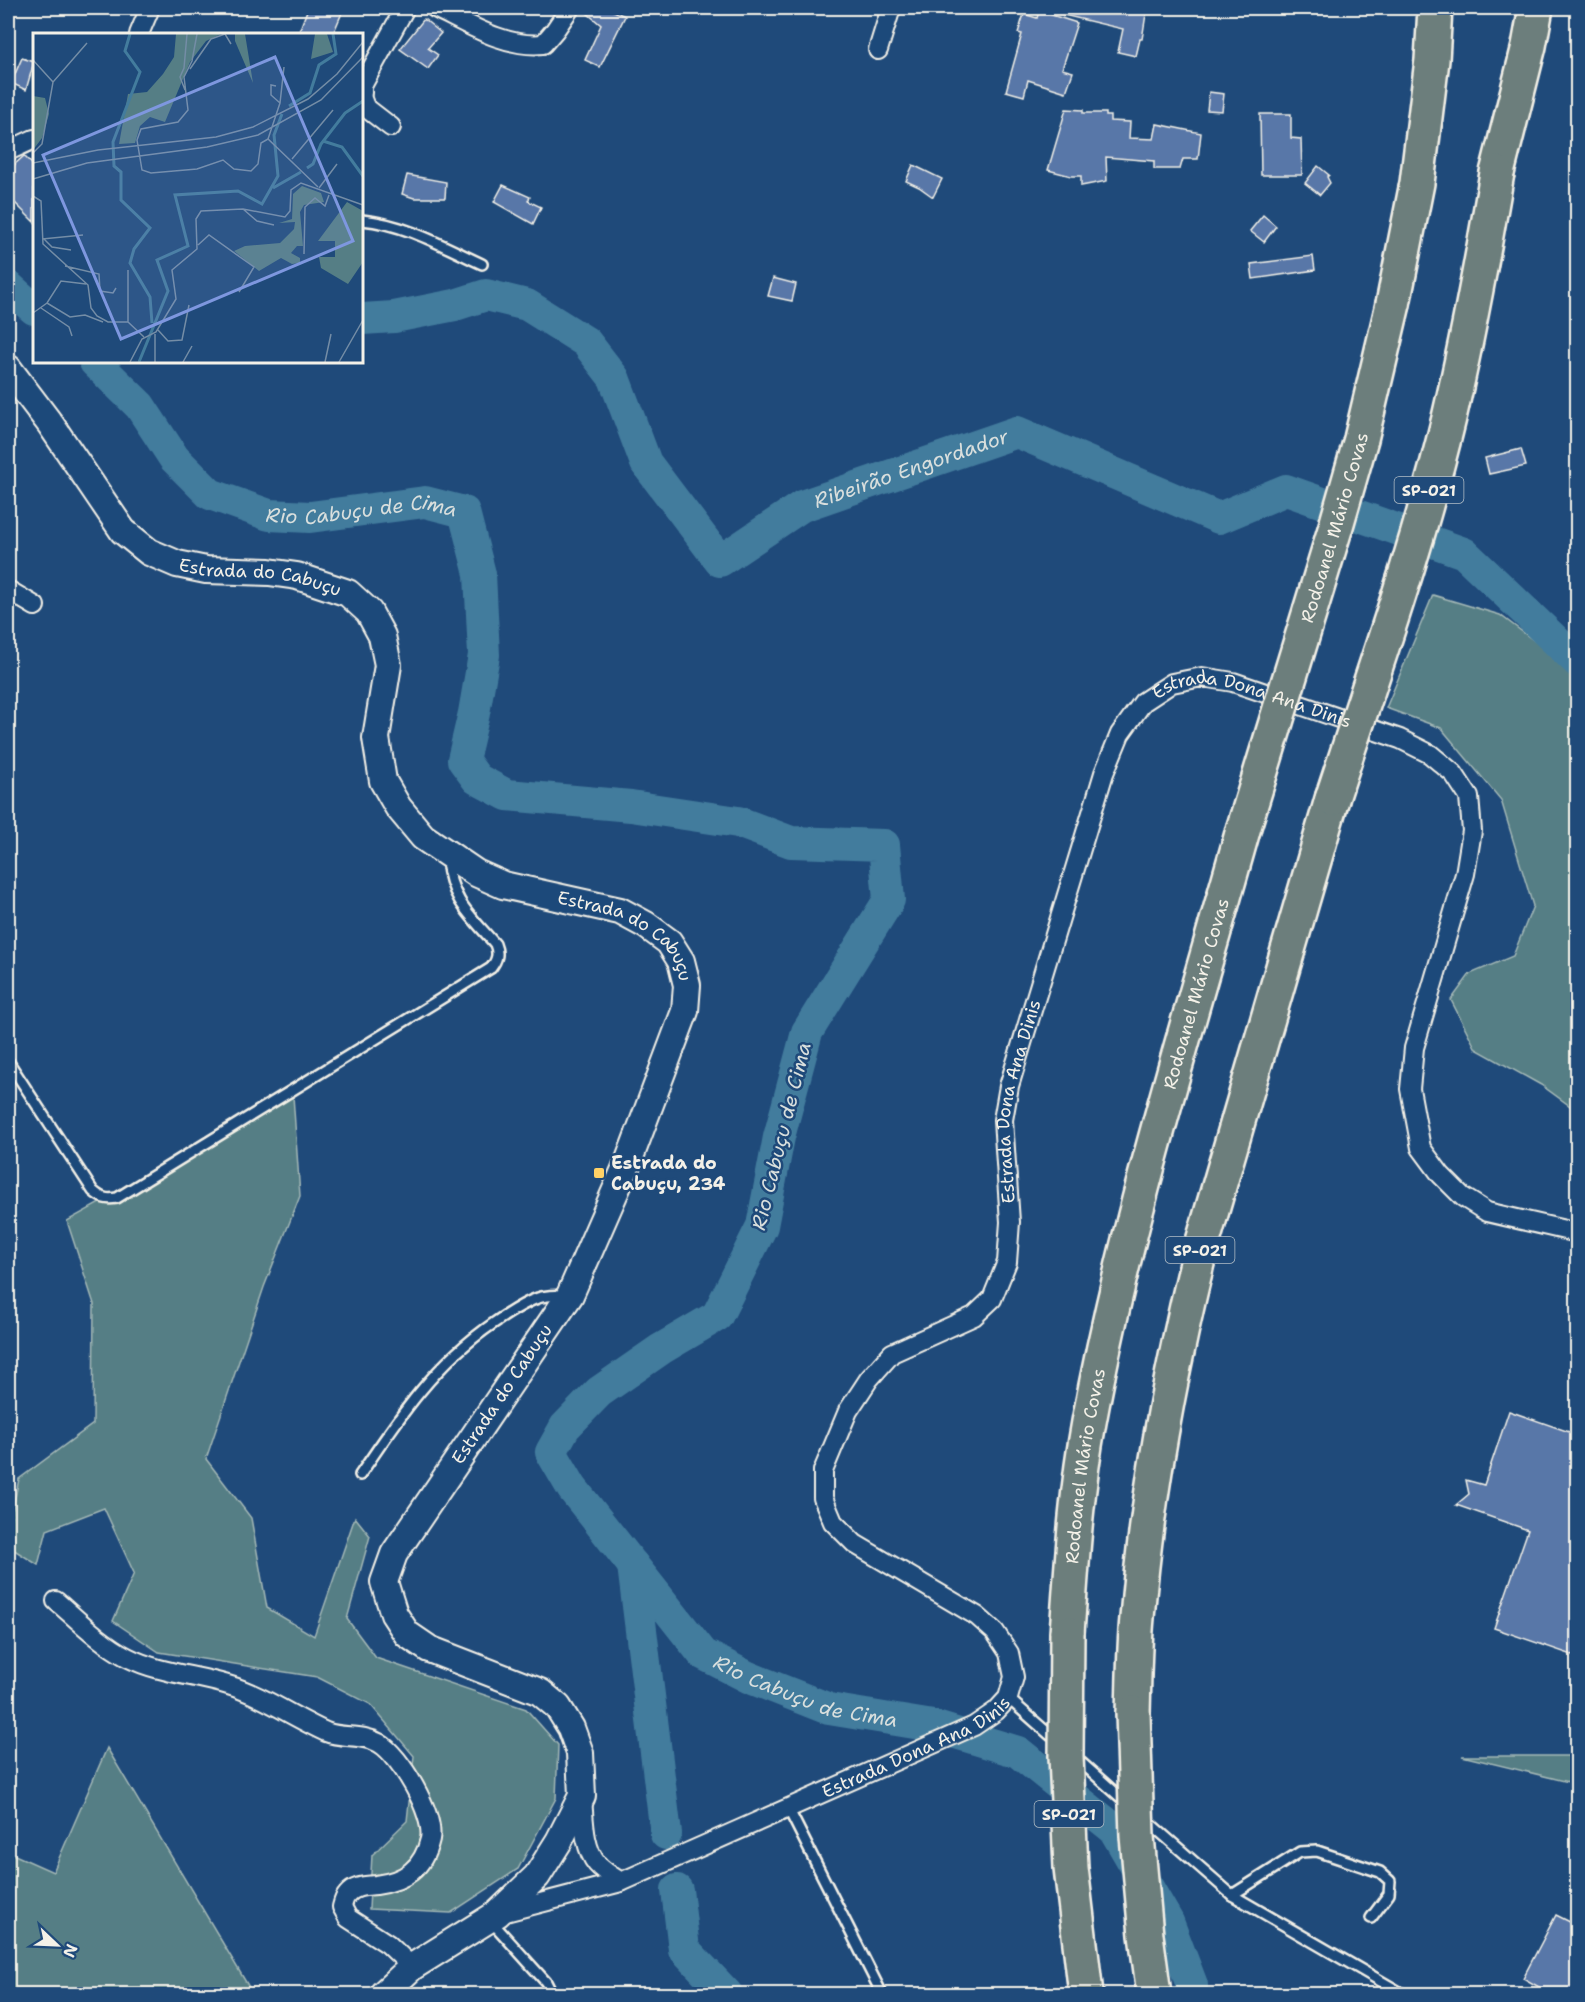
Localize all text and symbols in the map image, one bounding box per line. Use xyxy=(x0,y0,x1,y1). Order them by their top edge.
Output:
inset map xyxy=(33,33,363,363)
water label: Ribeirão Engordador xyxy=(810,423,1012,514)
street label: Rodoanel Mário Covas xyxy=(1295,430,1374,626)
road number: SP-021 xyxy=(1394,477,1464,503)
water label: Rio Cabuçu de Cima xyxy=(265,489,460,531)
street label: Estrada do Cabuçu xyxy=(177,553,344,602)
street label: Estrada Dona Ana Dinis xyxy=(1147,664,1354,733)
street label: Estrada do Cabuçu xyxy=(555,885,698,983)
street label: Rodoanel Mário Covas xyxy=(1158,895,1235,1092)
street label: Estrada Dona Ana Dinis xyxy=(991,997,1047,1204)
water label: Rio Cabuçu de Cima xyxy=(745,1039,817,1233)
place label: Estrada do Cabuçu, 234 xyxy=(611,1151,726,1196)
marker: Estrada do Cabuçu, 234 xyxy=(592,1166,606,1180)
road number: SP-021 xyxy=(1166,1237,1234,1263)
street label: Estrada do Cabuçu xyxy=(446,1319,558,1469)
street label: Rodoanel Mário Covas xyxy=(1060,1366,1111,1565)
water label: Rio Cabuçu de Cima xyxy=(709,1649,899,1733)
street label: Estrada Dona Ana Dinis xyxy=(818,1691,1016,1804)
road number: SP-021 xyxy=(1034,1801,1104,1827)
north arrow xyxy=(27,1915,87,1975)
text: N xyxy=(58,1941,82,1961)

